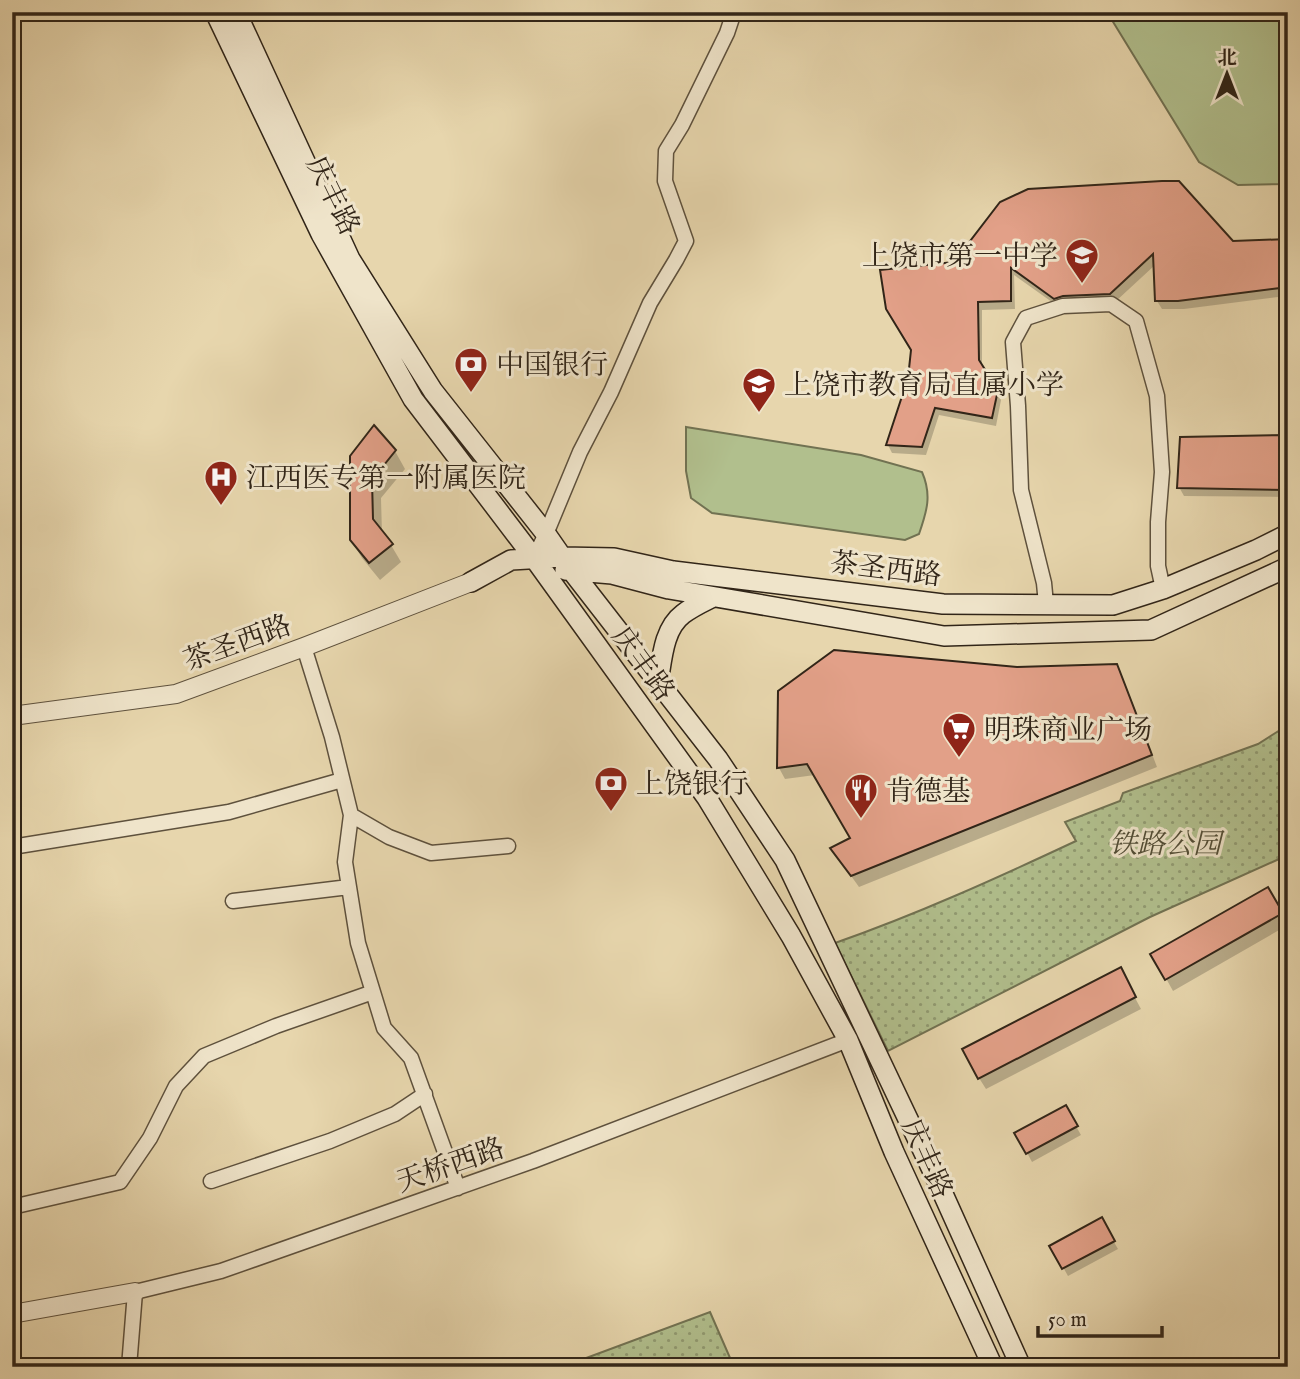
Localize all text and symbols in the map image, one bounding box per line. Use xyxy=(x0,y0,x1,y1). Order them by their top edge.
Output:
north arrow xyxy=(1192,38,1262,108)
text: 北 xyxy=(1217,47,1237,71)
street label: 庆丰路 xyxy=(298,151,366,242)
school or university icon: 上饶市第一中学 xyxy=(1063,236,1101,285)
place label: 上饶市第一中学 xyxy=(862,240,1058,275)
bank icon: 中国银行 xyxy=(452,345,490,394)
place label: 中国银行 xyxy=(496,349,608,384)
school or university icon: 上饶市教育局直属小学 xyxy=(740,365,778,414)
place label: 上饶市教育局直属小学 xyxy=(784,369,1064,404)
hospital icon: 江西医专第一附属医院 xyxy=(202,458,240,507)
place label: 江西医专第一附属医院 xyxy=(246,462,526,497)
street label: 茶圣西路 xyxy=(828,546,943,595)
street label: 茶圣西路 xyxy=(179,609,296,680)
street label: 庆丰路 xyxy=(603,620,681,709)
supermarket icon: 明珠商业广场 xyxy=(940,710,978,759)
place label: 明珠商业广场 xyxy=(984,714,1152,749)
bank icon: 上饶银行 xyxy=(592,764,630,813)
place label: 上饶银行 xyxy=(636,768,748,803)
restaurant icon: 肯德基 xyxy=(842,771,880,820)
place label: 肯德基 xyxy=(886,775,970,810)
park label: 铁路公园 xyxy=(1109,828,1225,863)
street label: 庆丰路 xyxy=(893,1114,959,1205)
street label: 天桥西路 xyxy=(392,1132,509,1201)
scale bar xyxy=(1038,1295,1162,1339)
text: 50 m xyxy=(1048,1307,1087,1334)

